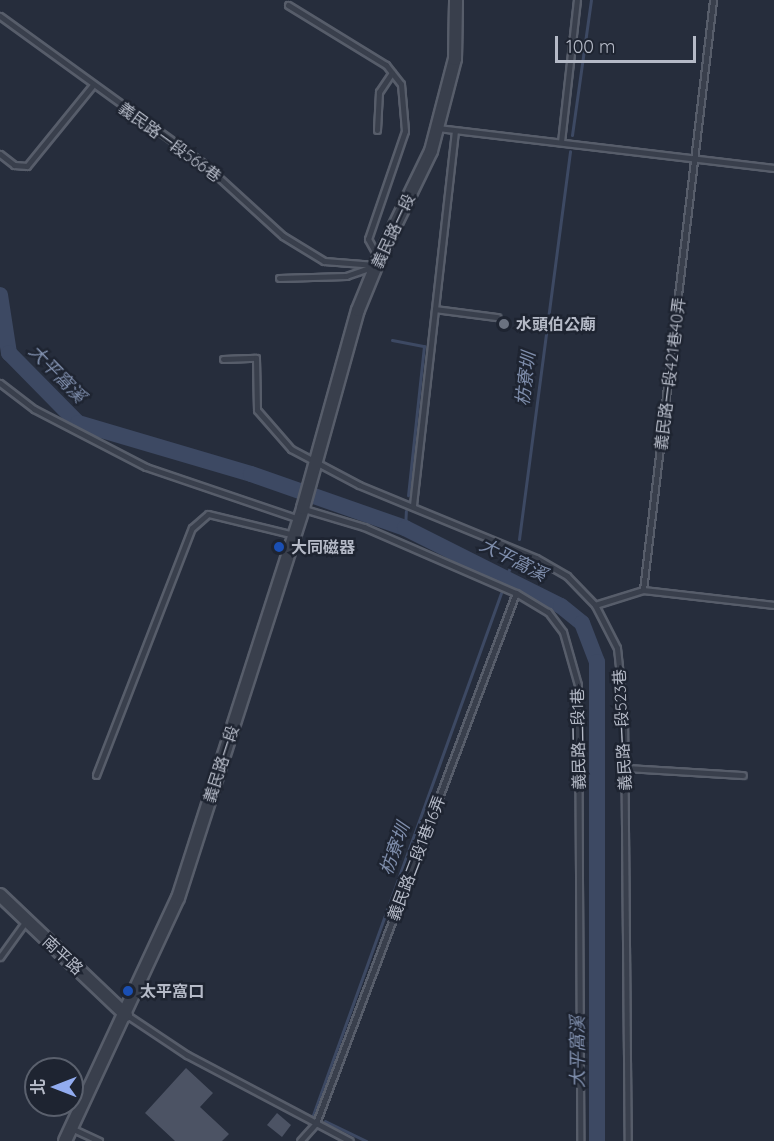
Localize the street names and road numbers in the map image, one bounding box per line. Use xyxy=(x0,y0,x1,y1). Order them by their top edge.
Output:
street label: 義民路一段566巷 xyxy=(115,98,225,186)
street label: 義民路一段 xyxy=(367,191,419,271)
street label: 義民路一段421巷40弄 xyxy=(651,297,689,451)
street label: 義民路一段523巷 xyxy=(609,669,635,791)
street label: 義民路二段1巷 xyxy=(568,688,588,790)
street label: 義民路一段 xyxy=(200,723,242,805)
street label: 義民路二段1巷16弄 xyxy=(383,793,449,923)
street label: 南平路 xyxy=(39,932,87,978)

